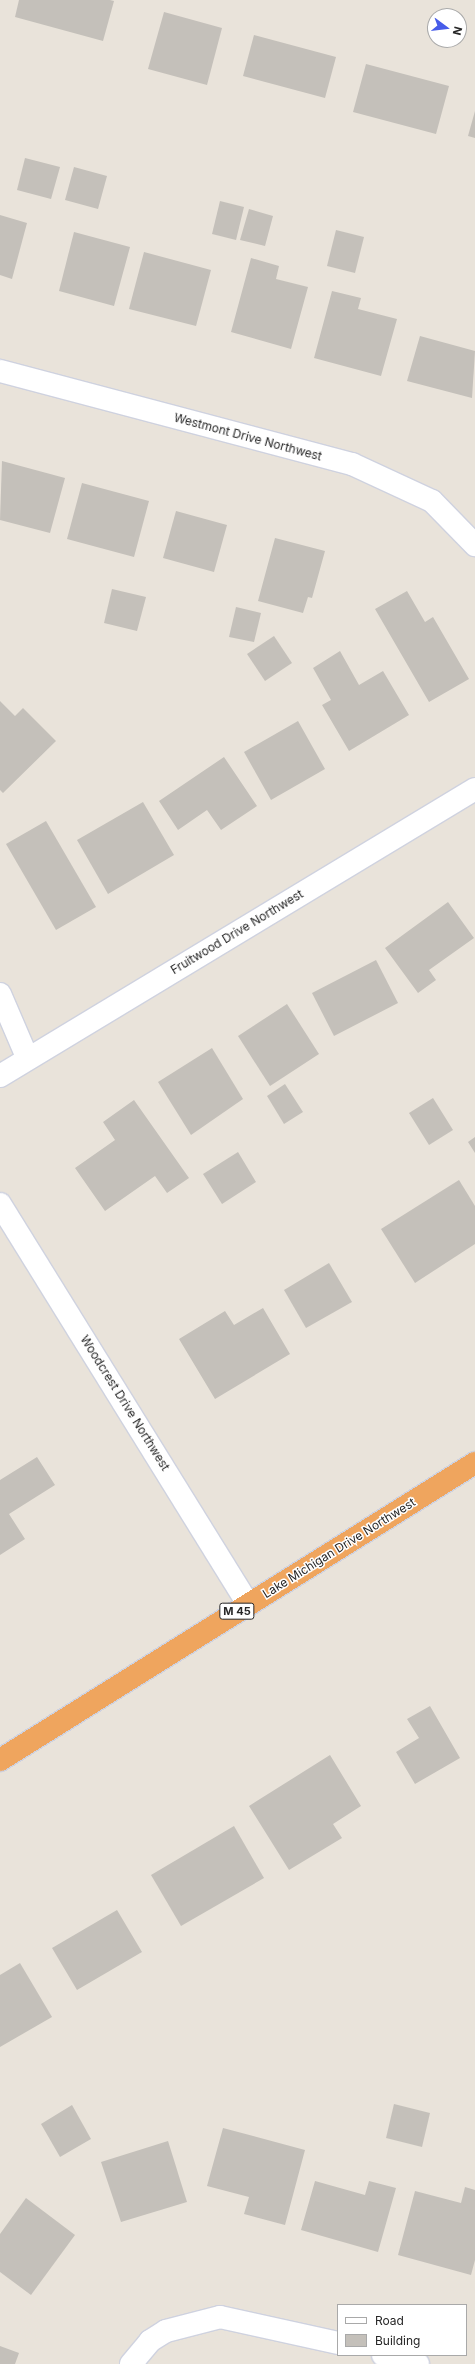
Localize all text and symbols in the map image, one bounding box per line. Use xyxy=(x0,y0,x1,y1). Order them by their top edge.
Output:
north arrow xyxy=(427,8,467,48)
text: N xyxy=(450,25,465,37)
street label: Westmont Drive Northwest xyxy=(172,410,324,464)
street label: Fruitwood Drive Northwest xyxy=(168,887,306,977)
street label: Woodcrest Drive Northwest xyxy=(77,1333,173,1473)
street label: Lake Michigan Drive Northwest xyxy=(260,1495,418,1601)
road number: M 45 xyxy=(219,1602,255,1620)
legend xyxy=(337,2304,467,2356)
text: Road xyxy=(375,2313,404,2328)
text: Building xyxy=(375,2333,420,2348)

